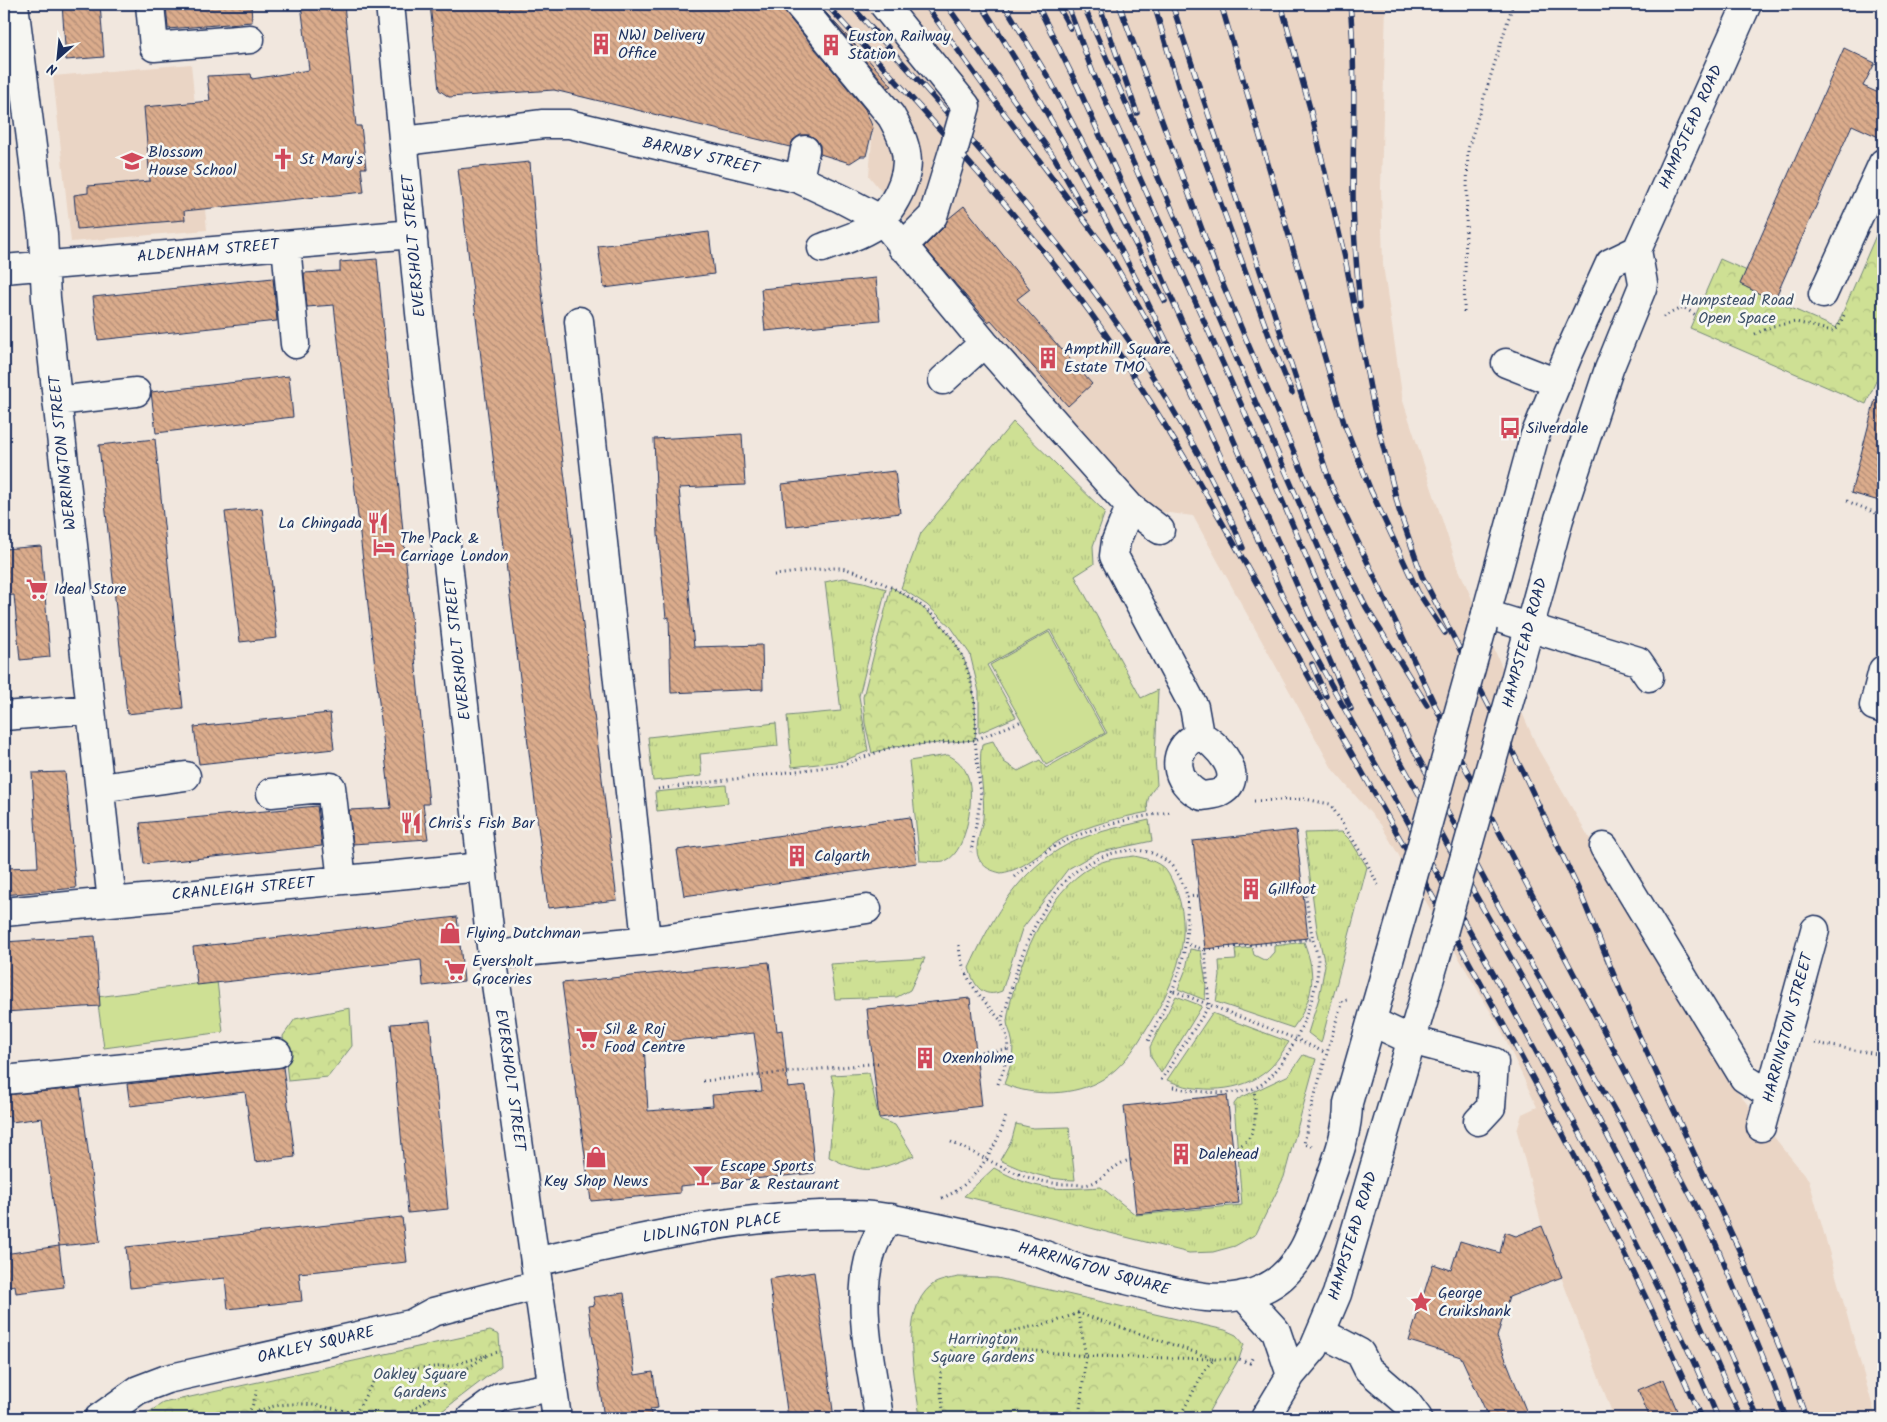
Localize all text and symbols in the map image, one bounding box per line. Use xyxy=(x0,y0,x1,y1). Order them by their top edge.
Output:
place label: NW1 Delivery Office xyxy=(618,23,705,66)
place label: Euston Railway Station xyxy=(848,24,951,67)
building icon: NW1 Delivery Office xyxy=(588,31,614,57)
north arrow xyxy=(32,32,82,82)
building icon: Euston Railway Station xyxy=(818,32,844,58)
text: N xyxy=(43,57,61,81)
street label: HAMPSTEAD ROAD xyxy=(1652,61,1730,193)
street label: BARNBY STREET xyxy=(640,130,763,182)
place label: Blossom House School xyxy=(148,140,237,183)
church icon: St Mary's xyxy=(270,146,296,172)
place label: St Mary's xyxy=(300,147,363,172)
school or university icon: Blossom House School xyxy=(119,148,145,174)
street label: EVERSHOLT STREET xyxy=(395,172,433,318)
street label: ALDENHAM STREET xyxy=(136,232,281,270)
park label: Hampstead Road Open Space xyxy=(1681,288,1794,331)
place label: Ampthill Square Estate TMO xyxy=(1064,337,1171,380)
building icon: Ampthill Square Estate TMO xyxy=(1035,345,1061,371)
street label: WERRINGTON STREET xyxy=(42,373,84,532)
bus stop icon: Silverdale xyxy=(1497,415,1523,441)
place label: Silverdale xyxy=(1526,416,1588,441)
restaurant icon: La Chingada xyxy=(365,510,391,536)
place label: La Chingada xyxy=(278,511,362,536)
place label: The Pack & Carriage London xyxy=(400,526,508,569)
hotel icon: The Pack & Carriage London xyxy=(371,534,397,560)
street label: EVERSHOLT STREET xyxy=(438,575,478,721)
street label: HAMPSTEAD ROAD xyxy=(1496,575,1554,711)
supermarket icon: Ideal Store xyxy=(24,576,50,602)
place label: Ideal Store xyxy=(54,577,126,602)
restaurant icon: Chris's Fish Bar xyxy=(398,810,424,836)
place label: Chris's Fish Bar xyxy=(428,811,536,836)
building icon: Calgarth xyxy=(784,843,810,869)
place label: Calgarth xyxy=(814,844,870,869)
street label: CRANLEIGH STREET xyxy=(171,870,317,908)
building icon: Gillfoot xyxy=(1238,876,1264,902)
place label: Gillfoot xyxy=(1268,877,1317,902)
shop icon: Flying Dutchman xyxy=(437,920,463,946)
place label: Flying Dutchman xyxy=(466,921,581,946)
place label: Eversholt Groceries xyxy=(472,949,534,992)
street label: HARRINGTON STREET xyxy=(1756,949,1820,1106)
supermarket icon: Eversholt Groceries xyxy=(442,957,468,983)
street label: EVERSHOLT STREET xyxy=(488,1007,533,1154)
place label: Sil & Roj Food Centre xyxy=(604,1017,685,1060)
supermarket icon: Sil & Roj Food Centre xyxy=(574,1025,600,1051)
building icon: Oxenholme xyxy=(912,1045,938,1071)
place label: Oxenholme xyxy=(942,1046,1014,1071)
building icon: Dalehead xyxy=(1168,1141,1194,1167)
place label: Dalehead xyxy=(1198,1142,1259,1167)
shop icon: Key Shop News xyxy=(583,1144,609,1170)
place label: Escape Sports Bar & Restaurant xyxy=(720,1154,840,1197)
bar icon: Escape Sports Bar & Restaurant xyxy=(690,1162,716,1188)
street label: HAMPSTEAD ROAD xyxy=(1321,1168,1385,1304)
place label: Key Shop News xyxy=(544,1169,648,1194)
street label: LIDLINGTON PLACE xyxy=(641,1206,784,1250)
street label: HARRINGTON SQUARE xyxy=(1015,1235,1174,1303)
place label: George Cruikshank xyxy=(1438,1281,1511,1324)
place icon: George Cruikshank xyxy=(1408,1289,1434,1315)
street label: OAKLEY SQUARE xyxy=(255,1319,378,1371)
park label: Harrington Square Gardens xyxy=(931,1327,1035,1370)
park label: Oakley Square Gardens xyxy=(373,1362,467,1405)

